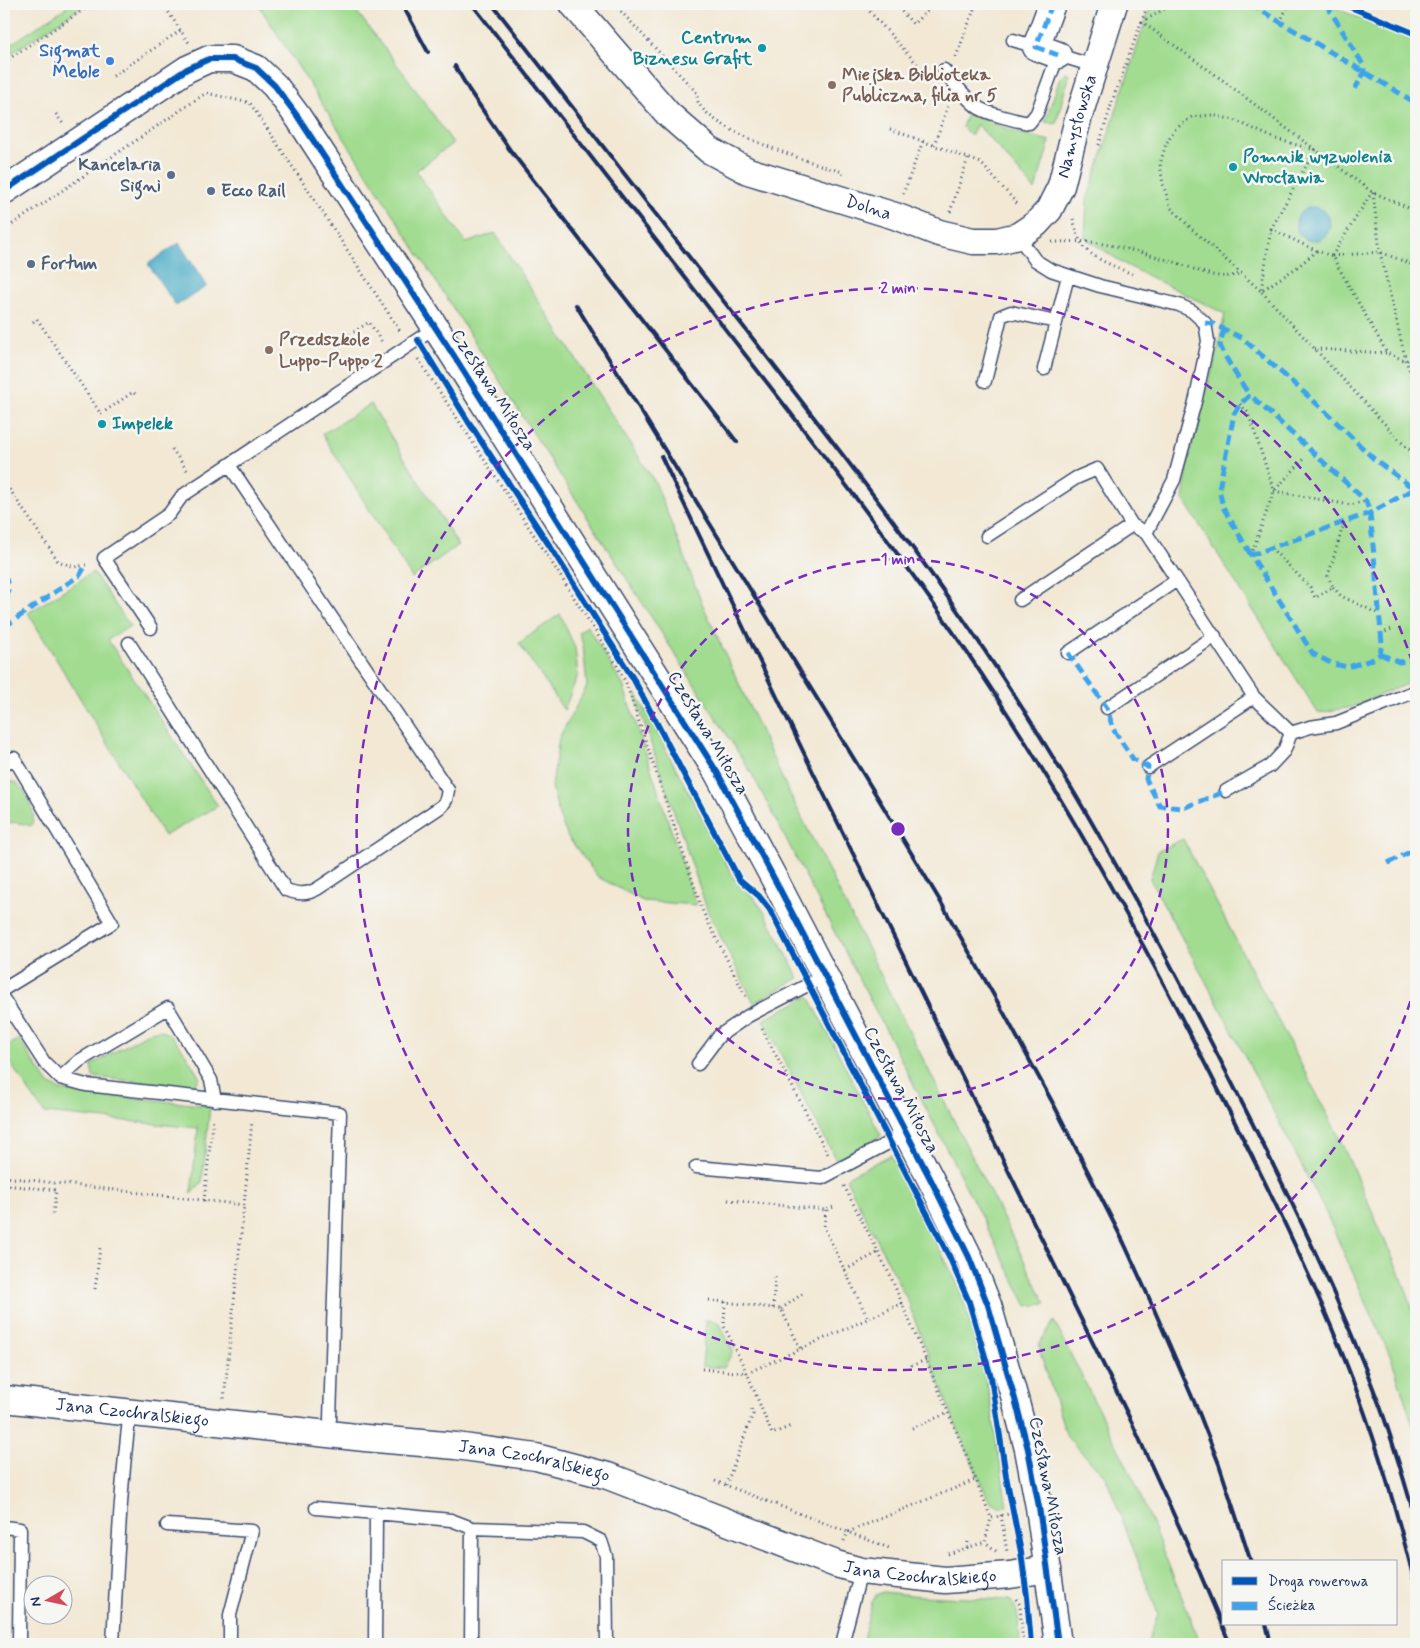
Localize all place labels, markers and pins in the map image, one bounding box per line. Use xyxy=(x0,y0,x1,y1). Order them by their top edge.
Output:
place label: Centrum Biznesu Grafit xyxy=(633,26,752,71)
place label: Sigmat Meble xyxy=(39,39,100,84)
marker: Centrum Biznesu Grafit xyxy=(756,42,768,54)
marker: Sigmat Meble xyxy=(104,55,116,67)
place label: Miejska Biblioteka Publiczna, filia nr 5 xyxy=(842,63,997,108)
marker: Miejska Biblioteka Publiczna, filia nr 5 xyxy=(826,79,838,91)
place label: Pomnik wyzwolenia Wrocławia xyxy=(1242,145,1393,190)
place label: Kancelaria Signi xyxy=(78,153,161,200)
marker: Pomnik wyzwolenia Wrocławia xyxy=(1227,161,1239,173)
marker: Kancelaria Signi xyxy=(165,169,177,181)
place label: Ecco Rail xyxy=(221,179,286,203)
marker: Ecco Rail xyxy=(205,185,217,197)
place label: Fortum xyxy=(41,252,97,276)
marker: Fortum xyxy=(25,258,37,270)
place label: Przedszkole Luppo-Puppo 2 xyxy=(279,328,383,373)
marker: Przedszkole Luppo-Puppo 2 xyxy=(263,344,275,356)
place label: Impelek xyxy=(112,412,173,436)
marker: Impelek xyxy=(96,418,108,430)
centre of rings xyxy=(889,820,907,838)

